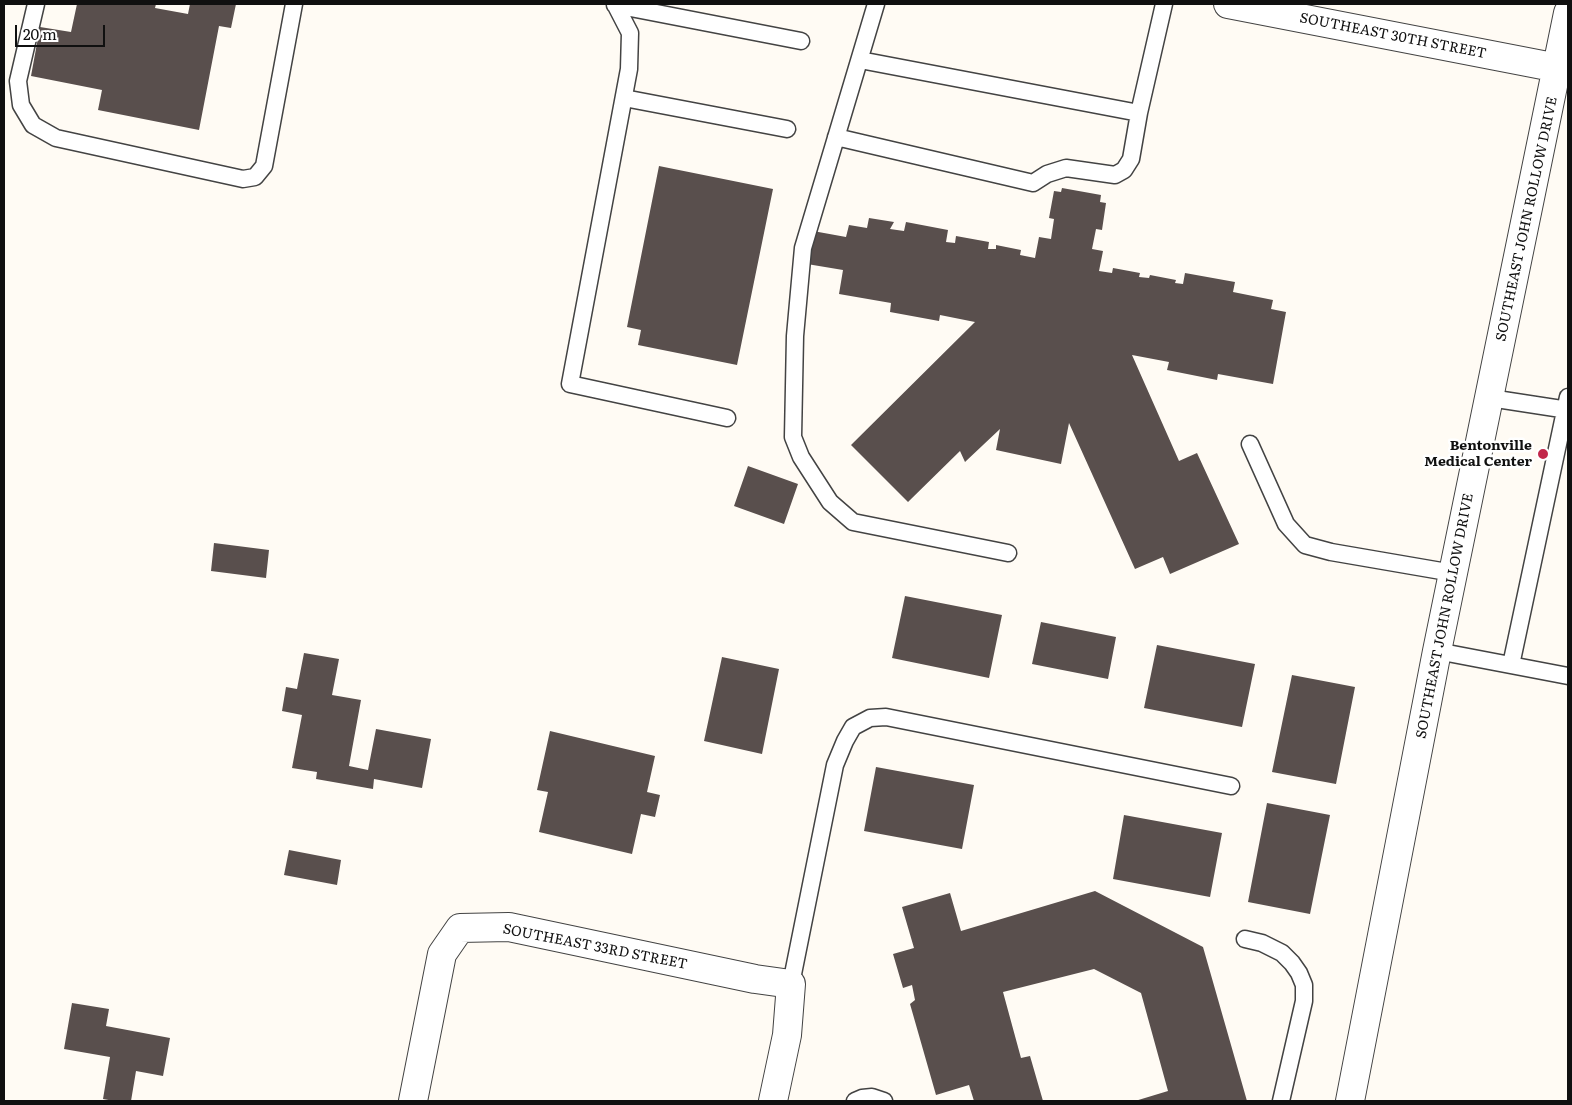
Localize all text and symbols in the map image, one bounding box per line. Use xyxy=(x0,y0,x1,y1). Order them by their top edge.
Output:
street label: SOUTHEAST 30TH STREET xyxy=(1298,10,1488,62)
scale bar xyxy=(18,15,108,47)
text: 20 m xyxy=(23,22,57,45)
street label: SOUTHEAST JOHN ROLLOW DRIVE xyxy=(1493,95,1561,343)
place label: Bentonville Medical Center xyxy=(1424,438,1532,471)
marker: Bentonville Medical Center xyxy=(1536,447,1550,461)
street label: SOUTHEAST JOHN ROLLOW DRIVE xyxy=(1413,492,1477,740)
street label: SOUTHEAST 33RD STREET xyxy=(501,921,689,973)

